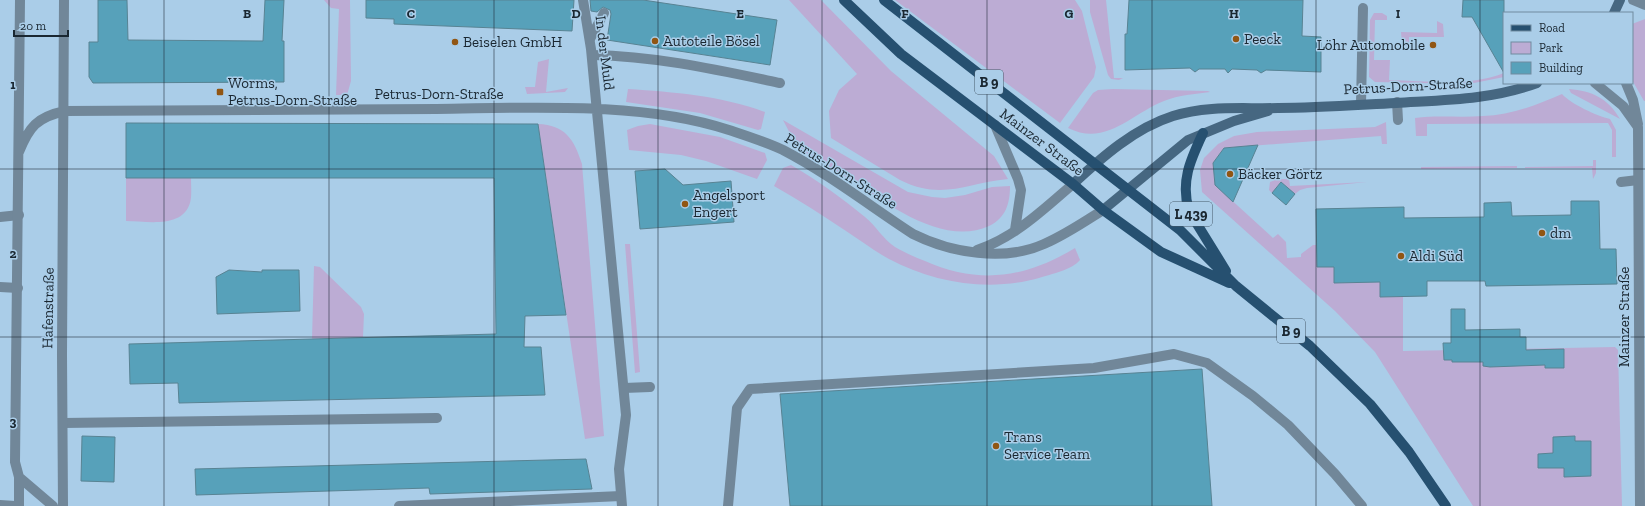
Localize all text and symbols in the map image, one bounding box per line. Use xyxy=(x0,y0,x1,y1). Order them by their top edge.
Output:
text: B xyxy=(243,6,251,21)
text: C xyxy=(407,6,415,21)
text: D xyxy=(571,6,581,21)
text: E xyxy=(736,6,744,21)
text: F xyxy=(901,6,909,21)
text: G xyxy=(1065,6,1074,21)
text: H xyxy=(1229,6,1239,21)
text: I xyxy=(1396,6,1401,21)
scale bar xyxy=(14,12,68,38)
legend xyxy=(1503,12,1633,84)
street label: In der Muld xyxy=(591,15,619,92)
text: 20 m xyxy=(20,19,47,33)
text: Road xyxy=(1539,21,1565,35)
place label: Peeck xyxy=(1244,30,1281,48)
place label: Autoteile Bösel xyxy=(663,32,760,50)
place label: Beiselen GmbH xyxy=(463,33,562,51)
marker: Peeck xyxy=(1231,34,1241,44)
marker: Autoteile Bösel xyxy=(650,36,660,46)
place label: Löhr Automobile xyxy=(1317,36,1425,54)
marker: Beiselen GmbH xyxy=(450,37,460,47)
marker: Löhr Automobile xyxy=(1428,40,1438,50)
text: Park xyxy=(1539,41,1564,55)
text: Building xyxy=(1539,61,1583,75)
road number: B 9 xyxy=(975,70,1003,94)
place label: Worms, Petrus-Dorn-Straße xyxy=(228,74,357,109)
street label: Petrus-Dorn-Straße xyxy=(1343,74,1473,98)
text: 1 xyxy=(10,77,16,92)
street label: Petrus-Dorn-Straße xyxy=(374,85,504,103)
marker: Worms, Petrus-Dorn-Straße xyxy=(215,87,225,97)
street label: Mainzer Straße xyxy=(996,105,1088,179)
street label: Petrus-Dorn-Straße xyxy=(781,129,901,213)
place label: Bäcker Görtz xyxy=(1238,165,1322,183)
marker: Bäcker Görtz xyxy=(1225,169,1235,179)
place label: Angelsport Engert xyxy=(693,186,765,221)
marker: Angelsport Engert xyxy=(680,199,690,209)
road number: L 439 xyxy=(1170,202,1212,226)
place label: dm xyxy=(1550,224,1571,242)
marker: dm xyxy=(1537,228,1547,238)
text: 2 xyxy=(10,246,17,261)
place label: Aldi Süd xyxy=(1409,247,1464,265)
marker: Aldi Süd xyxy=(1396,251,1406,261)
street label: Hafenstraße xyxy=(38,267,58,349)
street label: Mainzer Straße xyxy=(1615,267,1633,367)
road number: B 9 xyxy=(1277,319,1305,343)
text: 3 xyxy=(10,414,17,429)
place label: Trans Service Team xyxy=(1004,428,1090,463)
marker: Trans Service Team xyxy=(991,441,1001,451)

